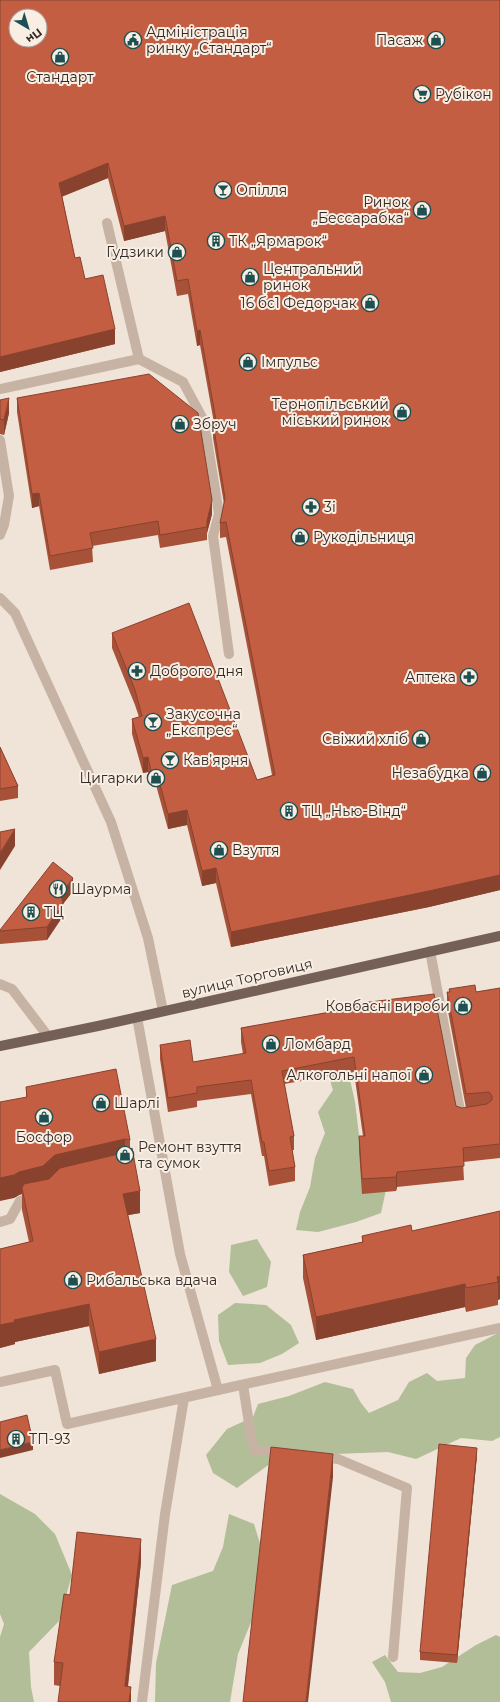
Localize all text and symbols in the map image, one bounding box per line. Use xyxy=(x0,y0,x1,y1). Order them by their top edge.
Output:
north arrow xyxy=(8,8,48,48)
place label: Адміністрація ринку „Стандарт“ xyxy=(146,23,272,57)
text: Пн xyxy=(23,25,45,46)
public building icon: Адміністрація ринку „Стандарт“ xyxy=(123,30,143,50)
shop icon: Пасаж xyxy=(426,30,446,50)
place label: Пасаж xyxy=(376,31,423,49)
shop icon: Стандарт xyxy=(50,47,70,67)
place label: Стандарт xyxy=(26,68,94,86)
supermarket icon: Рубікон xyxy=(412,84,432,104)
place label: Рубікон xyxy=(435,85,492,103)
bar icon: Опілля xyxy=(213,180,233,200)
place label: Опілля xyxy=(236,181,287,199)
place label: Ринок „Бессарабка“ xyxy=(313,193,409,227)
shop icon: Ринок „Бессарабка“ xyxy=(412,200,432,220)
building icon: ТК „Ярмарок“ xyxy=(206,231,226,251)
place label: ТК „Ярмарок“ xyxy=(229,232,327,250)
shop icon: Гудзики xyxy=(167,242,187,262)
place label: Гудзики xyxy=(106,243,164,261)
place label: Центральний ринок xyxy=(263,260,362,294)
shop icon: Центральний ринок xyxy=(240,267,260,287)
shop icon: 16 бс1 Федорчак xyxy=(360,293,380,313)
place label: 16 бс1 Федорчак xyxy=(241,294,357,312)
shop icon: Імпульс xyxy=(238,352,258,372)
place label: Імпульс xyxy=(261,353,318,371)
place label: Тернопільський міський ринок xyxy=(272,395,389,429)
shop icon: Тернопільський міський ринок xyxy=(392,402,412,422)
shop icon: Збруч xyxy=(170,414,190,434)
place label: Збруч xyxy=(193,415,237,433)
pharmacy icon: 3і xyxy=(301,497,321,517)
place label: 3і xyxy=(324,498,336,516)
shop icon: Рукодільниця xyxy=(290,527,310,547)
place label: Рукодільниця xyxy=(313,528,414,546)
pharmacy icon: Доброго дня xyxy=(127,661,147,681)
place label: Доброго дня xyxy=(150,662,243,680)
pharmacy icon: Аптека xyxy=(459,667,479,687)
place label: Аптека xyxy=(405,668,456,686)
place label: Закусочна „Експрес“ xyxy=(166,705,241,739)
bar icon: Закусочна „Експрес“ xyxy=(143,712,163,732)
shop icon: Свіжий хліб xyxy=(411,729,431,749)
place label: Свіжий хліб xyxy=(322,730,408,748)
bar icon: Кав’ярня xyxy=(160,750,180,770)
place label: Кав’ярня xyxy=(183,751,248,769)
shop icon: Незабудка xyxy=(472,763,492,783)
place label: Незабудка xyxy=(391,764,469,782)
shop icon: Цигарки xyxy=(146,768,166,788)
place label: Цигарки xyxy=(80,769,143,787)
building icon: ТЦ „Нью-Вінд“ xyxy=(279,801,299,821)
place label: ТЦ „Нью-Вінд“ xyxy=(302,802,406,820)
shop icon: Взуття xyxy=(209,840,229,860)
place label: Взуття xyxy=(232,841,280,859)
restaurant icon: Шаурма xyxy=(48,879,68,899)
place label: Шаурма xyxy=(71,880,131,898)
building icon: ТЦ xyxy=(21,902,41,922)
place label: ТЦ xyxy=(44,903,64,921)
street label: вулиця Торговиця xyxy=(180,954,314,1002)
shop icon: Ковбасні вироби xyxy=(453,996,473,1016)
place label: Ковбасні вироби xyxy=(326,997,450,1015)
shop icon: Ломбард xyxy=(261,1034,281,1054)
place label: Ломбард xyxy=(284,1035,351,1053)
shop icon: Алкогольні напої xyxy=(414,1065,434,1085)
place label: Алкогольні напої xyxy=(286,1066,411,1084)
shop icon: Шарлі xyxy=(91,1093,111,1113)
place label: Шарлі xyxy=(114,1094,160,1112)
shop icon: Босфор xyxy=(34,1107,54,1127)
place label: Босфор xyxy=(16,1128,72,1146)
place label: Ремонт взуття та сумок xyxy=(138,1138,242,1172)
shop icon: Ремонт взуття та сумок xyxy=(115,1145,135,1165)
shop icon: Рибальська вдача xyxy=(63,1270,83,1290)
place label: Рибальська вдача xyxy=(86,1271,217,1289)
building icon: ТП-93 xyxy=(6,1429,26,1449)
place label: ТП-93 xyxy=(29,1430,71,1448)

